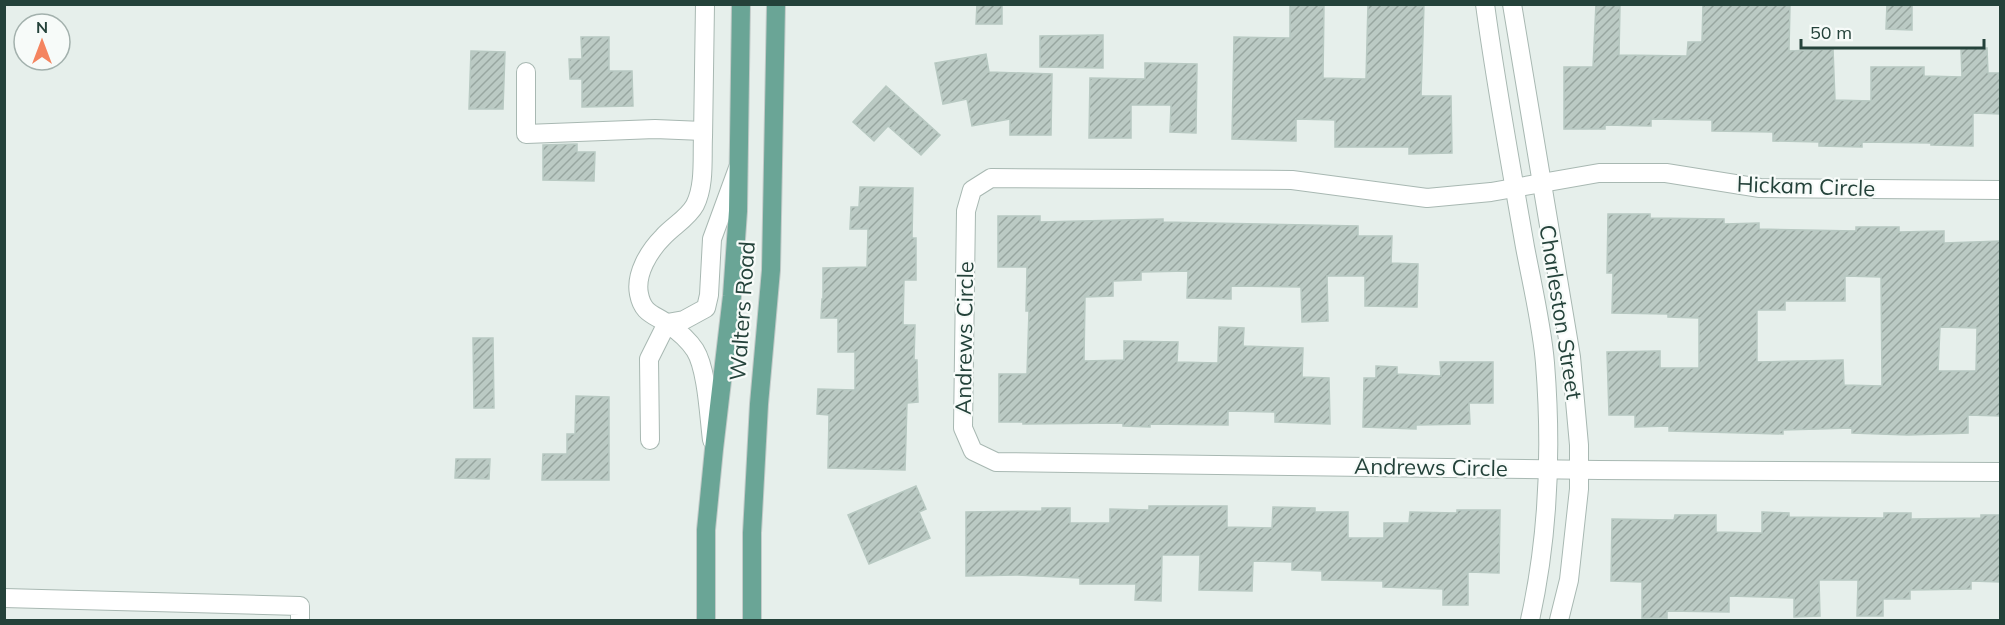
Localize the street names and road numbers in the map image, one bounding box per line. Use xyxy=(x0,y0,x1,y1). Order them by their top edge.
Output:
street label: Hickam Circle xyxy=(1736,170,1876,202)
street label: Charleston Street xyxy=(1533,223,1589,402)
street label: Walters Road xyxy=(723,240,761,382)
street label: Andrews Circle xyxy=(949,261,979,415)
street label: Andrews Circle xyxy=(1354,452,1508,482)

